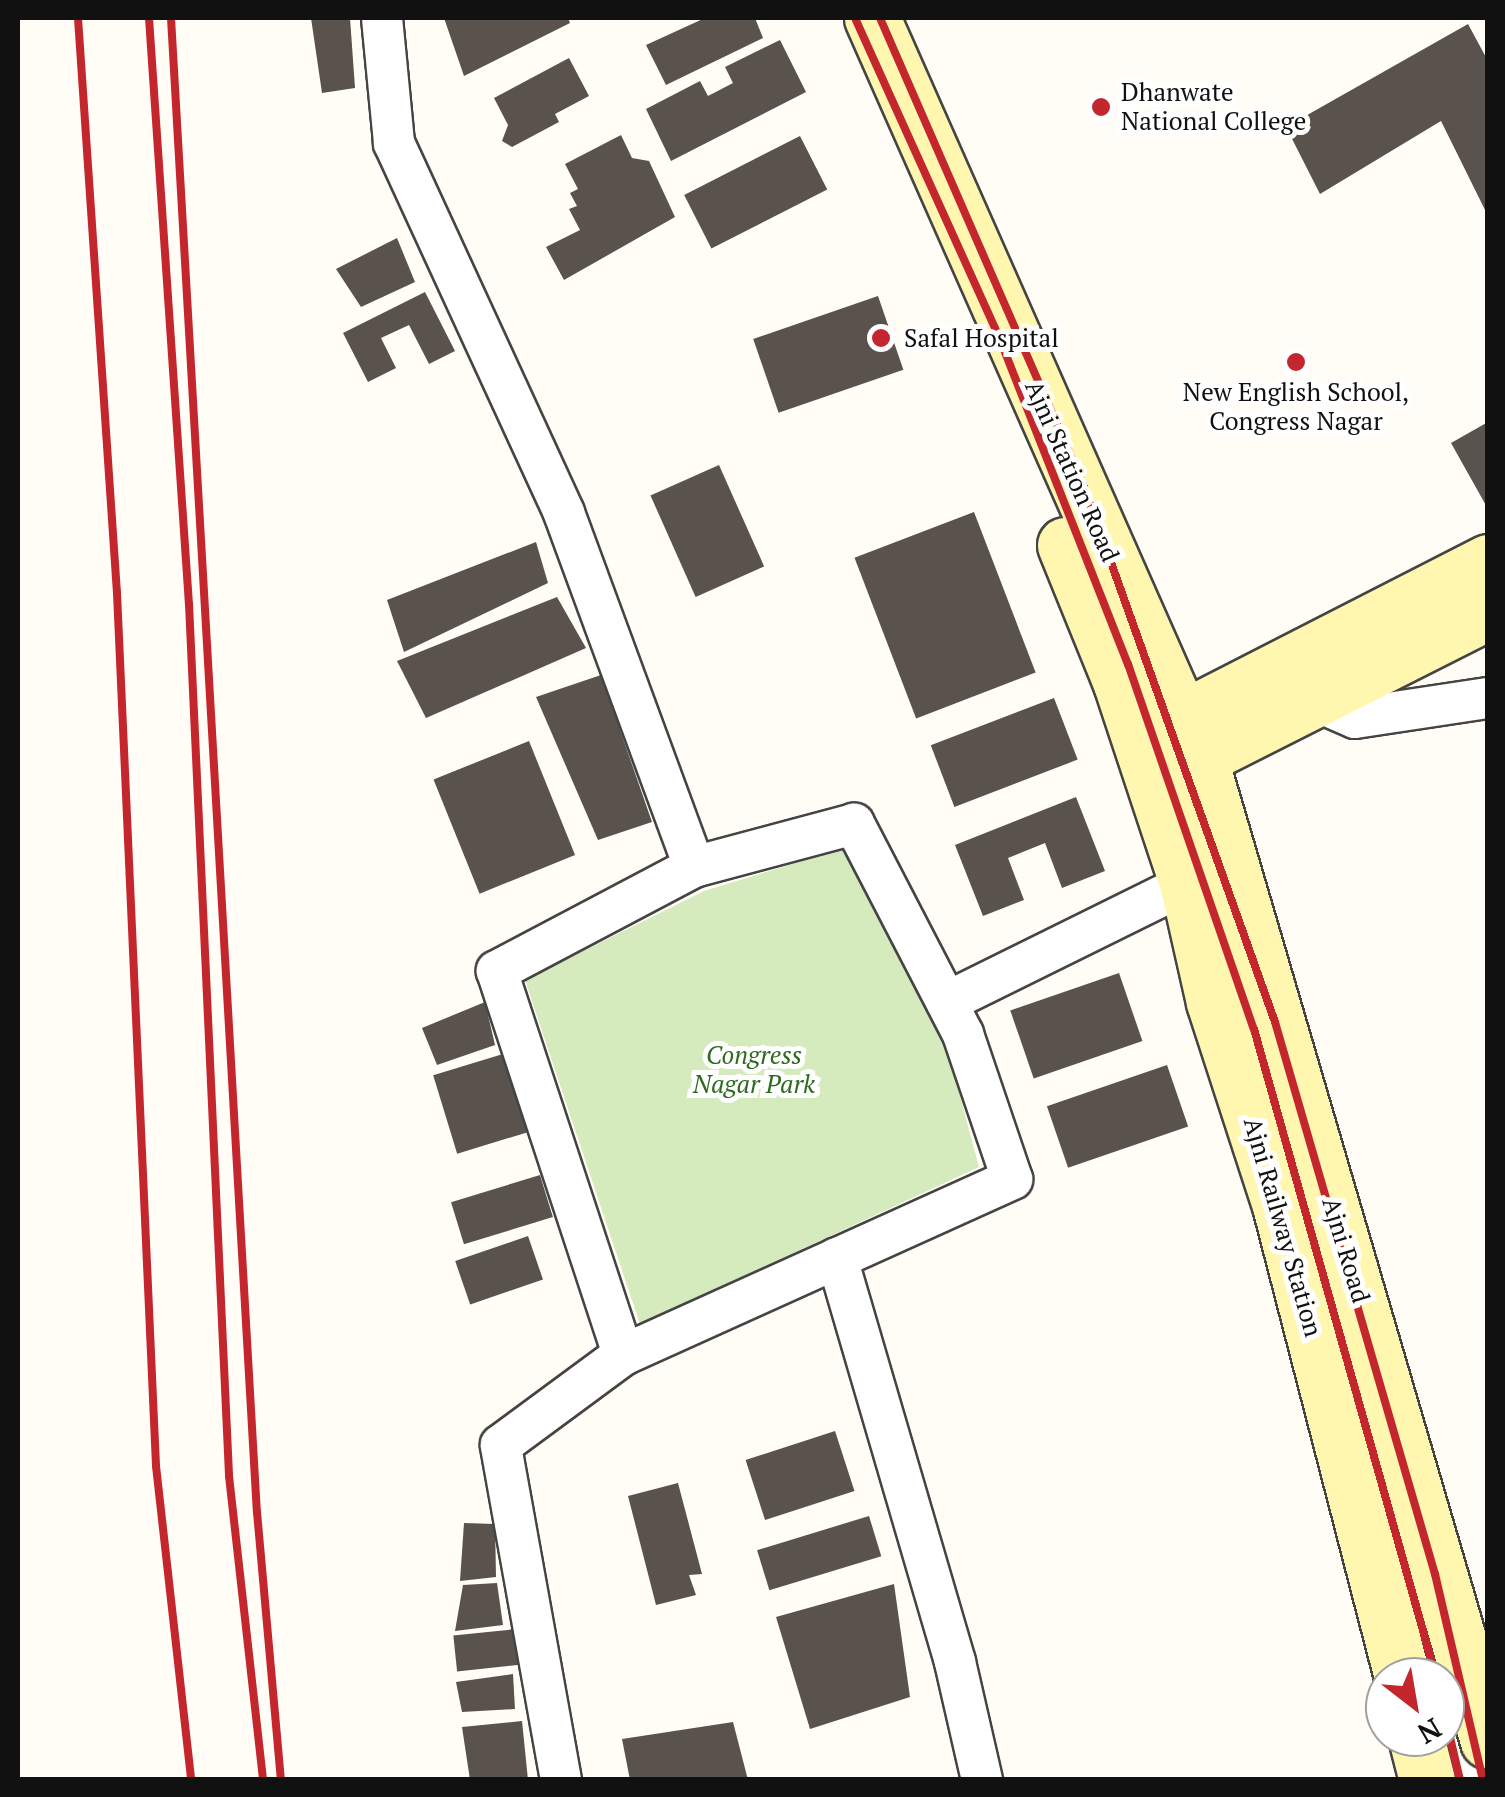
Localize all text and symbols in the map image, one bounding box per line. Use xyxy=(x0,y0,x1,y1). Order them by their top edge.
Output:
place label: Dhanwate National College xyxy=(1121,78,1306,137)
marker: Dhanwate National College xyxy=(1090,96,1112,118)
place label: Safal Hospital xyxy=(904,323,1059,353)
marker: Safal Hospital xyxy=(868,325,894,351)
marker: New English School, Congress Nagar xyxy=(1285,351,1307,373)
street label: Ajni Station Road xyxy=(1019,376,1125,566)
place label: New English School, Congress Nagar xyxy=(1183,378,1409,437)
park label: Congress Nagar Park xyxy=(693,1041,815,1100)
street label: Ajni Railway Station xyxy=(1237,1114,1329,1340)
street label: Ajni Road xyxy=(1316,1194,1376,1306)
north arrow xyxy=(1365,1657,1465,1757)
text: N xyxy=(1411,1710,1448,1753)

